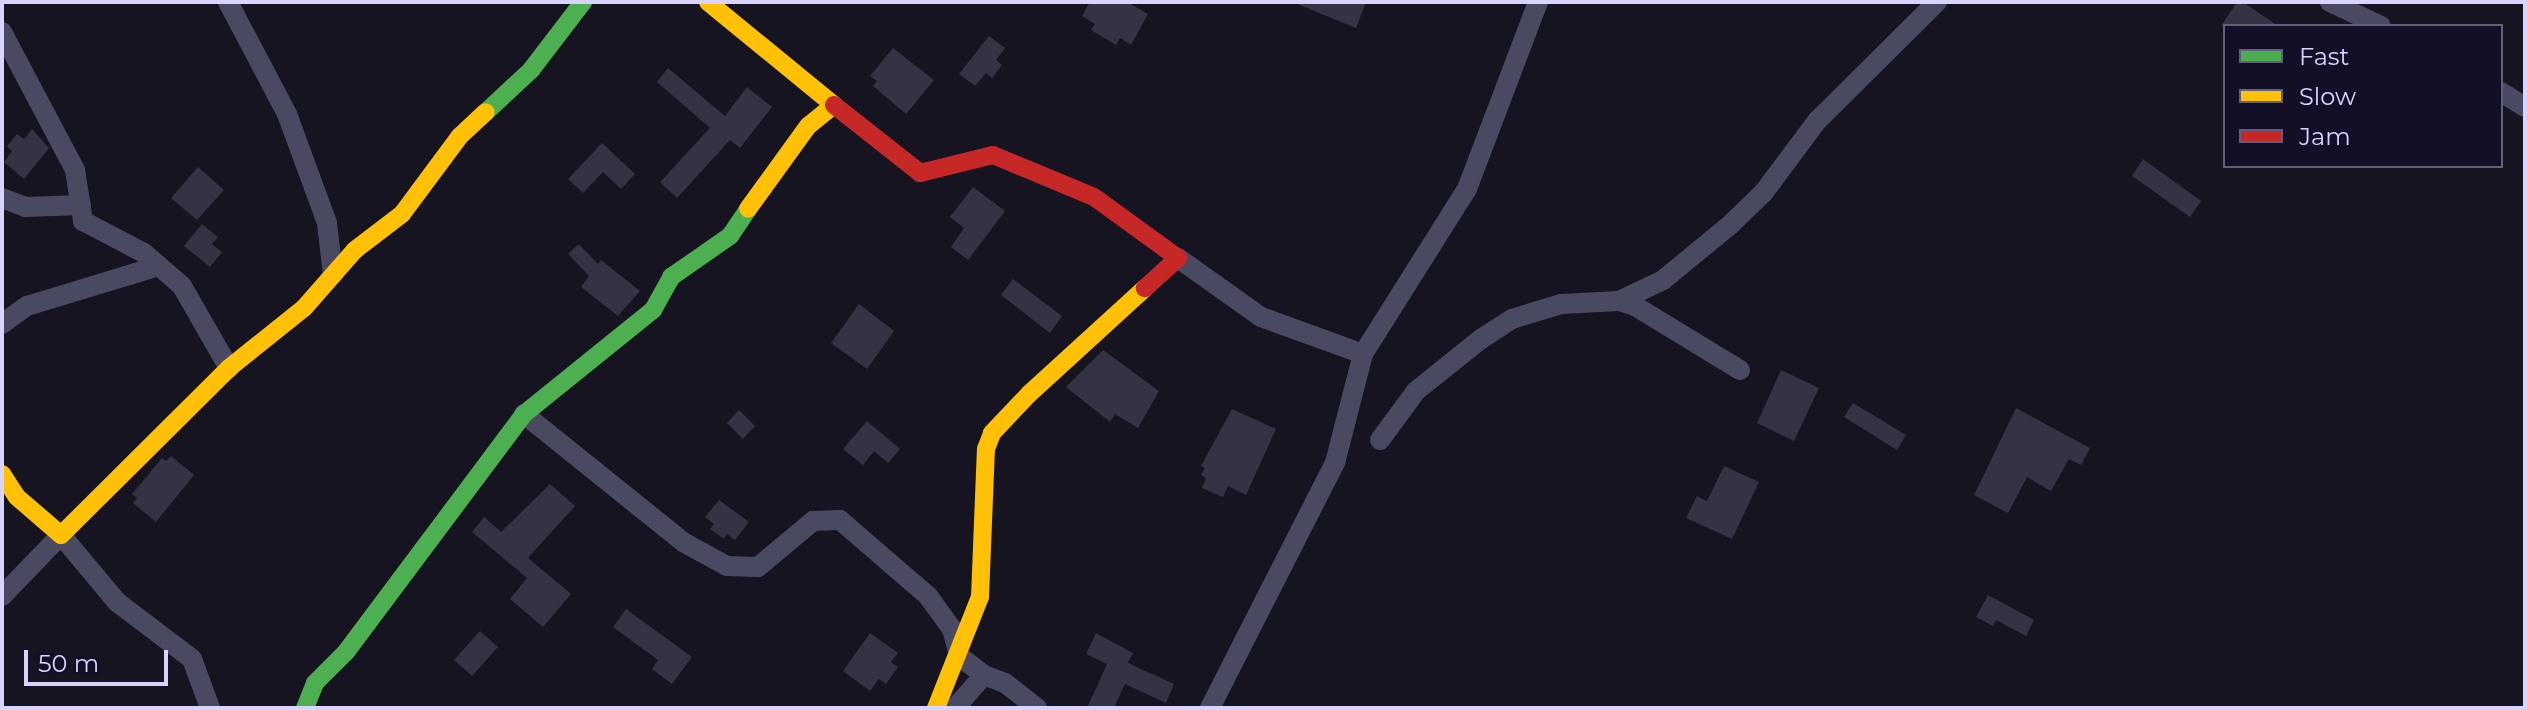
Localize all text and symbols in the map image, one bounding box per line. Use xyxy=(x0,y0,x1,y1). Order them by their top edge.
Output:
legend xyxy=(2223,24,2503,168)
text: Fast xyxy=(2299,42,2349,71)
text: Slow xyxy=(2299,82,2356,111)
text: Jam xyxy=(2299,122,2351,151)
scale bar xyxy=(28,634,172,684)
text: 50 m xyxy=(38,649,99,678)

